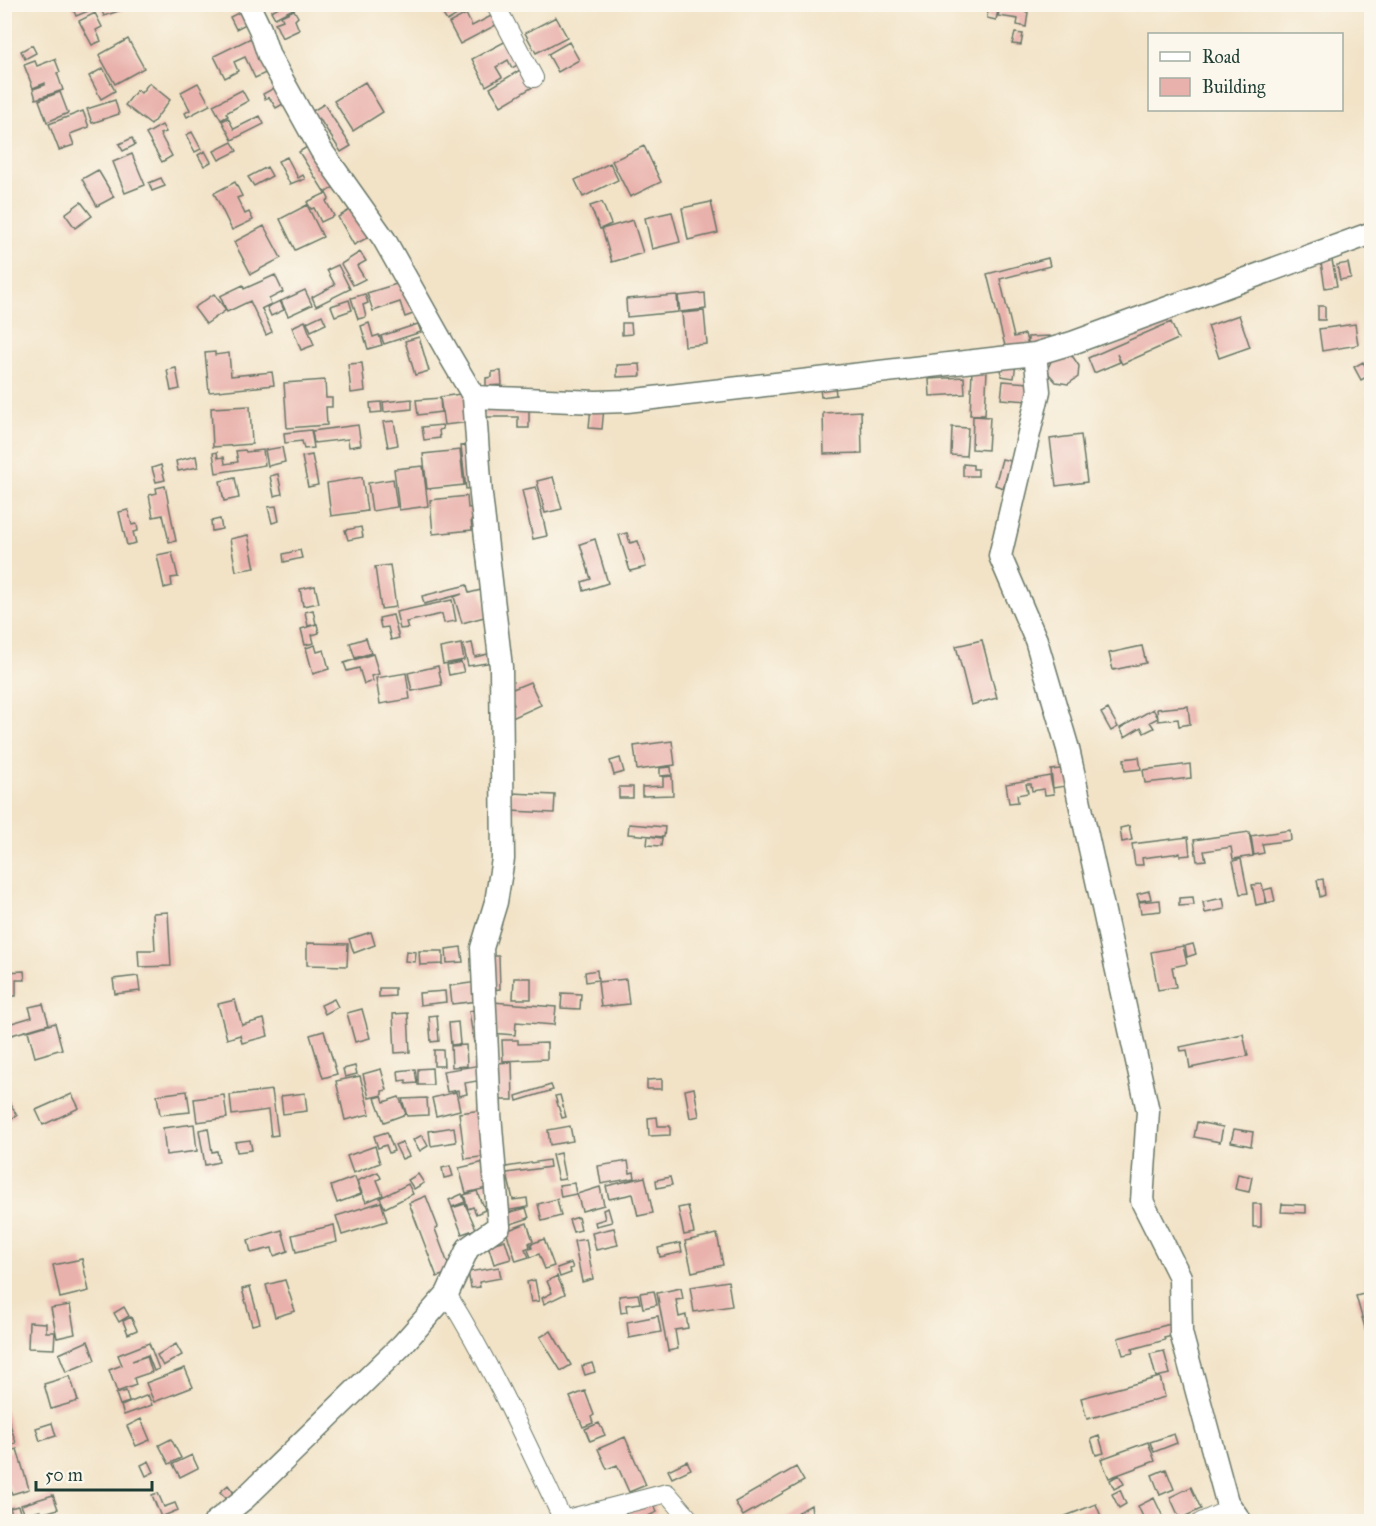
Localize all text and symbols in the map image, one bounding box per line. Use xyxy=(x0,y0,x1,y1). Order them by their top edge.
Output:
legend xyxy=(1148,33,1343,111)
text: Road xyxy=(1202,46,1240,68)
text: Building xyxy=(1202,76,1266,99)
scale bar xyxy=(36,1454,152,1492)
text: 50 m xyxy=(45,1464,83,1486)

